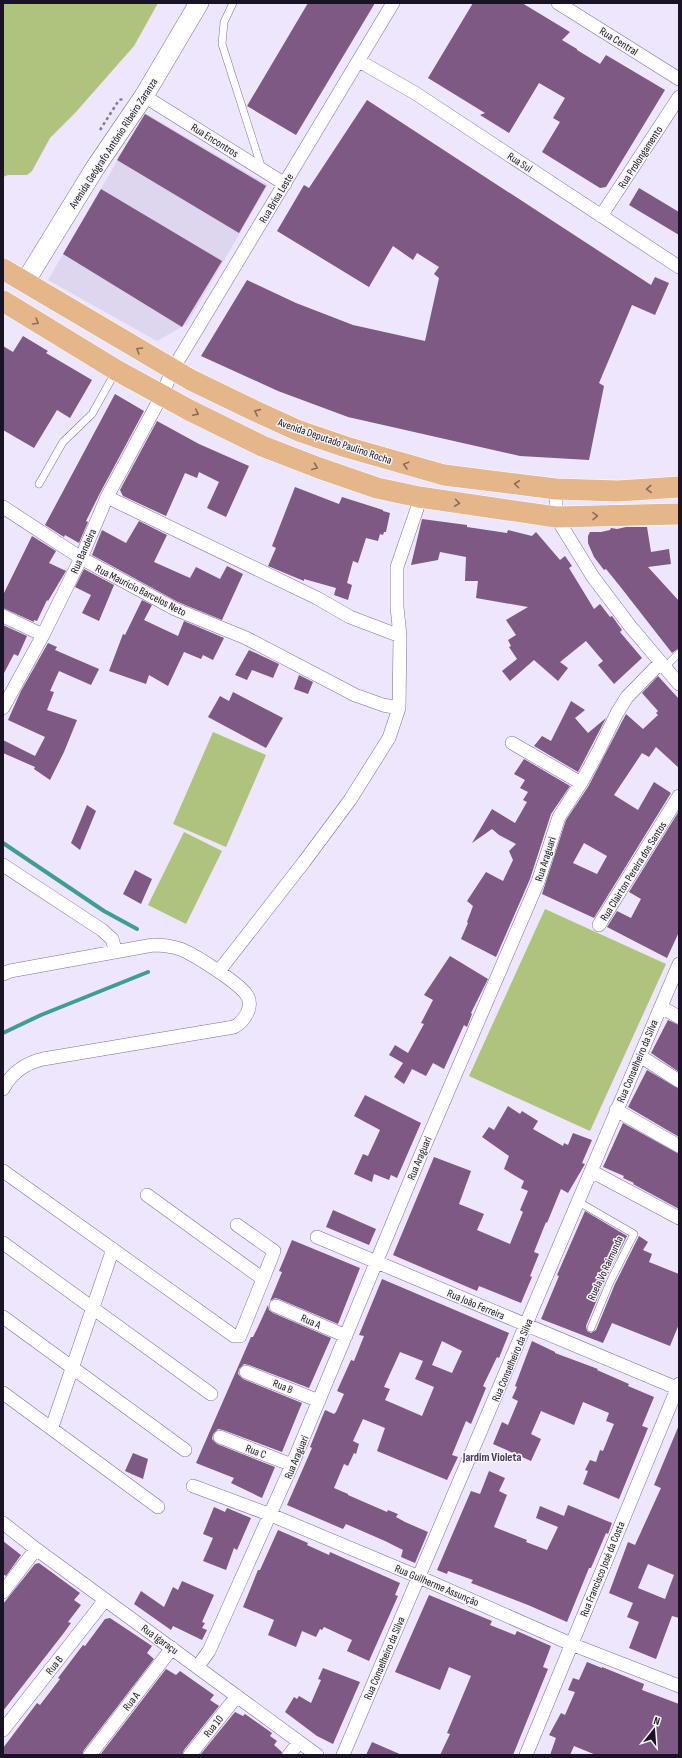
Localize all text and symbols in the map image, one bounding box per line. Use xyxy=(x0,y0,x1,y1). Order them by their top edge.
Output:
street label: Rua Central xyxy=(597,25,640,58)
street label: Avenida Geógrafo Antônio Ribeiro Zaranza xyxy=(66,76,160,212)
street label: Rua Encontros xyxy=(189,121,241,160)
street label: Rua Prolongamento xyxy=(615,123,666,191)
street label: Rua Sul xyxy=(505,150,535,175)
street label: Rua Brisa Leste xyxy=(257,171,296,225)
one-way arrow xyxy=(32,317,39,324)
one-way arrow xyxy=(136,347,143,355)
one-way arrow xyxy=(192,408,200,416)
one-way arrow xyxy=(254,409,262,417)
street label: Avenida Deputado Paulino Rocha xyxy=(275,416,393,467)
one-way arrow xyxy=(403,461,410,470)
one-way arrow xyxy=(311,462,318,470)
one-way arrow xyxy=(514,480,520,489)
one-way arrow xyxy=(646,485,652,493)
one-way arrow xyxy=(454,498,460,507)
one-way arrow xyxy=(592,512,598,520)
street label: Rua Bandeira xyxy=(68,527,99,576)
street label: Rua Mauricio Barcelos Neto xyxy=(93,562,189,619)
street label: Rua Clairton Pereira dos Santos xyxy=(598,819,669,923)
street label: Rua Araguari xyxy=(532,835,559,883)
street label: Rua Conselheiro da Silva xyxy=(614,1018,661,1105)
street label: Rua Araguari xyxy=(404,1134,434,1182)
street label: Ruela Vo Raimunda xyxy=(585,1234,626,1302)
street label: Rua João Ferreira xyxy=(445,1287,507,1322)
street label: Rua A xyxy=(299,1311,323,1332)
street label: Rua Conselheiro da Silva xyxy=(489,1317,536,1404)
street label: Rua B xyxy=(271,1377,295,1396)
street label: Rua Araguari xyxy=(281,1433,311,1481)
street label: Rua C xyxy=(244,1442,268,1461)
district label: Jardim Violeta xyxy=(462,1450,521,1465)
street label: Rua Francisco José da Costa xyxy=(577,1520,628,1619)
street label: Rua Guilherme Assunção xyxy=(393,1562,481,1609)
street label: Rua Conselheiro da Silva xyxy=(361,1615,408,1702)
street label: Rua Igaraçu xyxy=(139,1622,181,1657)
street label: Rua B xyxy=(43,1653,66,1677)
street label: Rua A xyxy=(120,1689,143,1713)
north arrow xyxy=(634,1710,674,1750)
street label: Rua 10 xyxy=(201,1713,226,1740)
text: N xyxy=(652,1714,662,1728)

